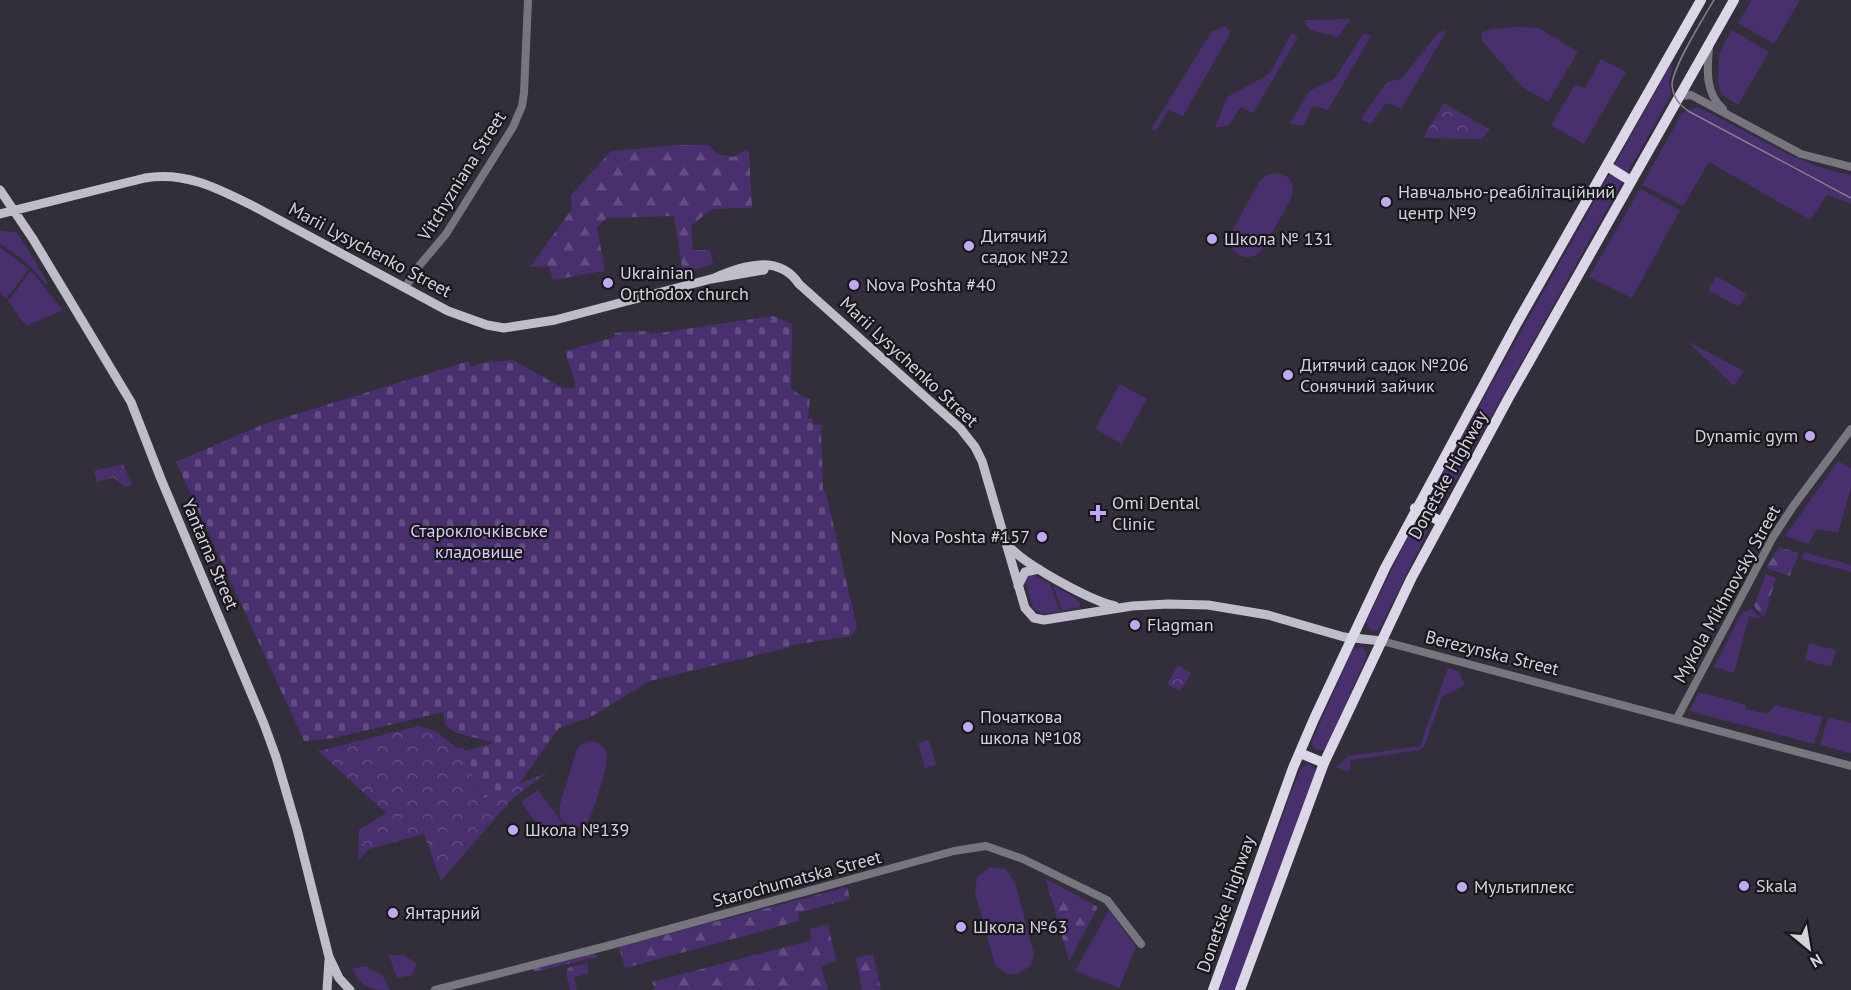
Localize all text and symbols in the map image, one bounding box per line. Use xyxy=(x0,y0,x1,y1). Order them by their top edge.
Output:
street label: Vitchyzniana Street xyxy=(412,107,511,246)
place label: Навчально-реабілітаційний центр №9 xyxy=(1398,180,1615,224)
marker: Навчально-реабілітаційний центр №9 xyxy=(1379,195,1393,209)
street label: Marii Lysychenko Street xyxy=(285,197,456,302)
place label: Дитячий садок №22 xyxy=(981,224,1069,268)
place label: Школа № 131 xyxy=(1224,227,1333,250)
marker: Школа № 131 xyxy=(1205,232,1219,246)
marker: Дитячий садок №22 xyxy=(962,239,976,253)
place label: Ukrainian Orthodox church xyxy=(620,261,749,305)
place label: Nova Poshta #40 xyxy=(866,273,996,296)
marker: Ukrainian Orthodox church xyxy=(601,276,615,290)
marker: Nova Poshta #40 xyxy=(847,278,861,292)
street label: Marii Lysychenko Street xyxy=(835,291,983,432)
place label: Дитячий садок №206 Сонячний зайчик xyxy=(1300,353,1469,397)
marker: Дитячий садок №206 Сонячний зайчик xyxy=(1281,368,1295,382)
street label: Donetske Highway xyxy=(1403,406,1493,543)
place label: Dynamic gym xyxy=(1695,424,1798,447)
marker: Dynamic gym xyxy=(1803,429,1817,443)
place label: Omi Dental Clinic xyxy=(1112,491,1200,535)
street label: Yantarna Street xyxy=(177,495,244,613)
street label: Mykola Mikhnovsky Street xyxy=(1668,501,1785,687)
marker: Omi Dental Clinic xyxy=(1089,504,1107,522)
park label: Староклочківське кладовище xyxy=(410,519,548,563)
place label: Nova Poshta #157 xyxy=(890,525,1030,548)
marker: Nova Poshta #157 xyxy=(1035,530,1049,544)
place label: Flagman xyxy=(1147,613,1214,636)
marker: Flagman xyxy=(1128,618,1142,632)
street label: Berezynska Street xyxy=(1423,625,1561,680)
place label: Початкова школа №108 xyxy=(980,705,1082,749)
marker: Початкова школа №108 xyxy=(961,720,975,734)
place label: Школа №139 xyxy=(525,818,629,841)
marker: Школа №139 xyxy=(506,823,520,837)
street label: Donetske Highway xyxy=(1191,832,1260,975)
street label: Starochumatska Street xyxy=(710,845,884,912)
place label: Skala xyxy=(1756,874,1797,897)
place label: Мультиплекс xyxy=(1474,875,1574,898)
marker: Skala xyxy=(1737,879,1751,893)
marker: Мультиплекс xyxy=(1455,880,1469,894)
place label: Янтарний xyxy=(405,901,480,924)
marker: Янтарний xyxy=(386,906,400,920)
place label: Школа №63 xyxy=(973,915,1068,938)
north arrow xyxy=(1779,918,1839,978)
marker: Школа №63 xyxy=(954,920,968,934)
text: N xyxy=(1807,950,1826,972)

